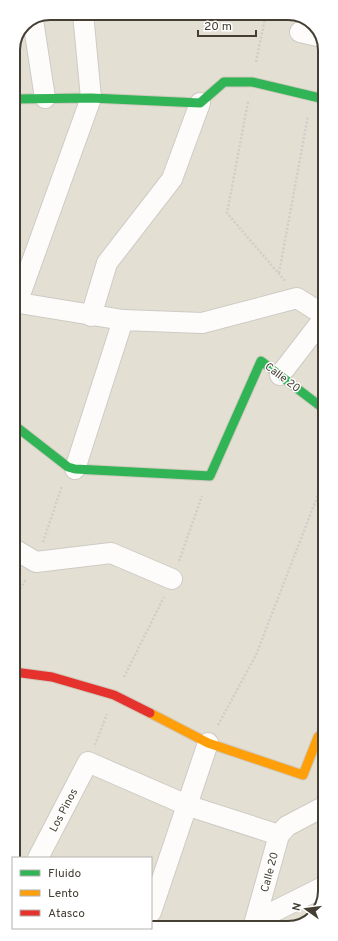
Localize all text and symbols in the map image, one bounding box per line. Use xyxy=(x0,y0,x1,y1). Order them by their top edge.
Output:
scale bar xyxy=(198,12,256,38)
text: 20 m xyxy=(204,19,232,35)
street label: Calle 20 xyxy=(262,360,303,396)
street label: Los Pinos xyxy=(47,786,81,835)
street label: Calle 20 xyxy=(258,851,282,894)
legend xyxy=(12,857,152,929)
text: Fluido xyxy=(48,866,81,882)
text: Lento xyxy=(48,886,79,902)
north arrow xyxy=(286,889,326,929)
text: N xyxy=(290,901,305,912)
text: Atasco xyxy=(48,906,85,922)

